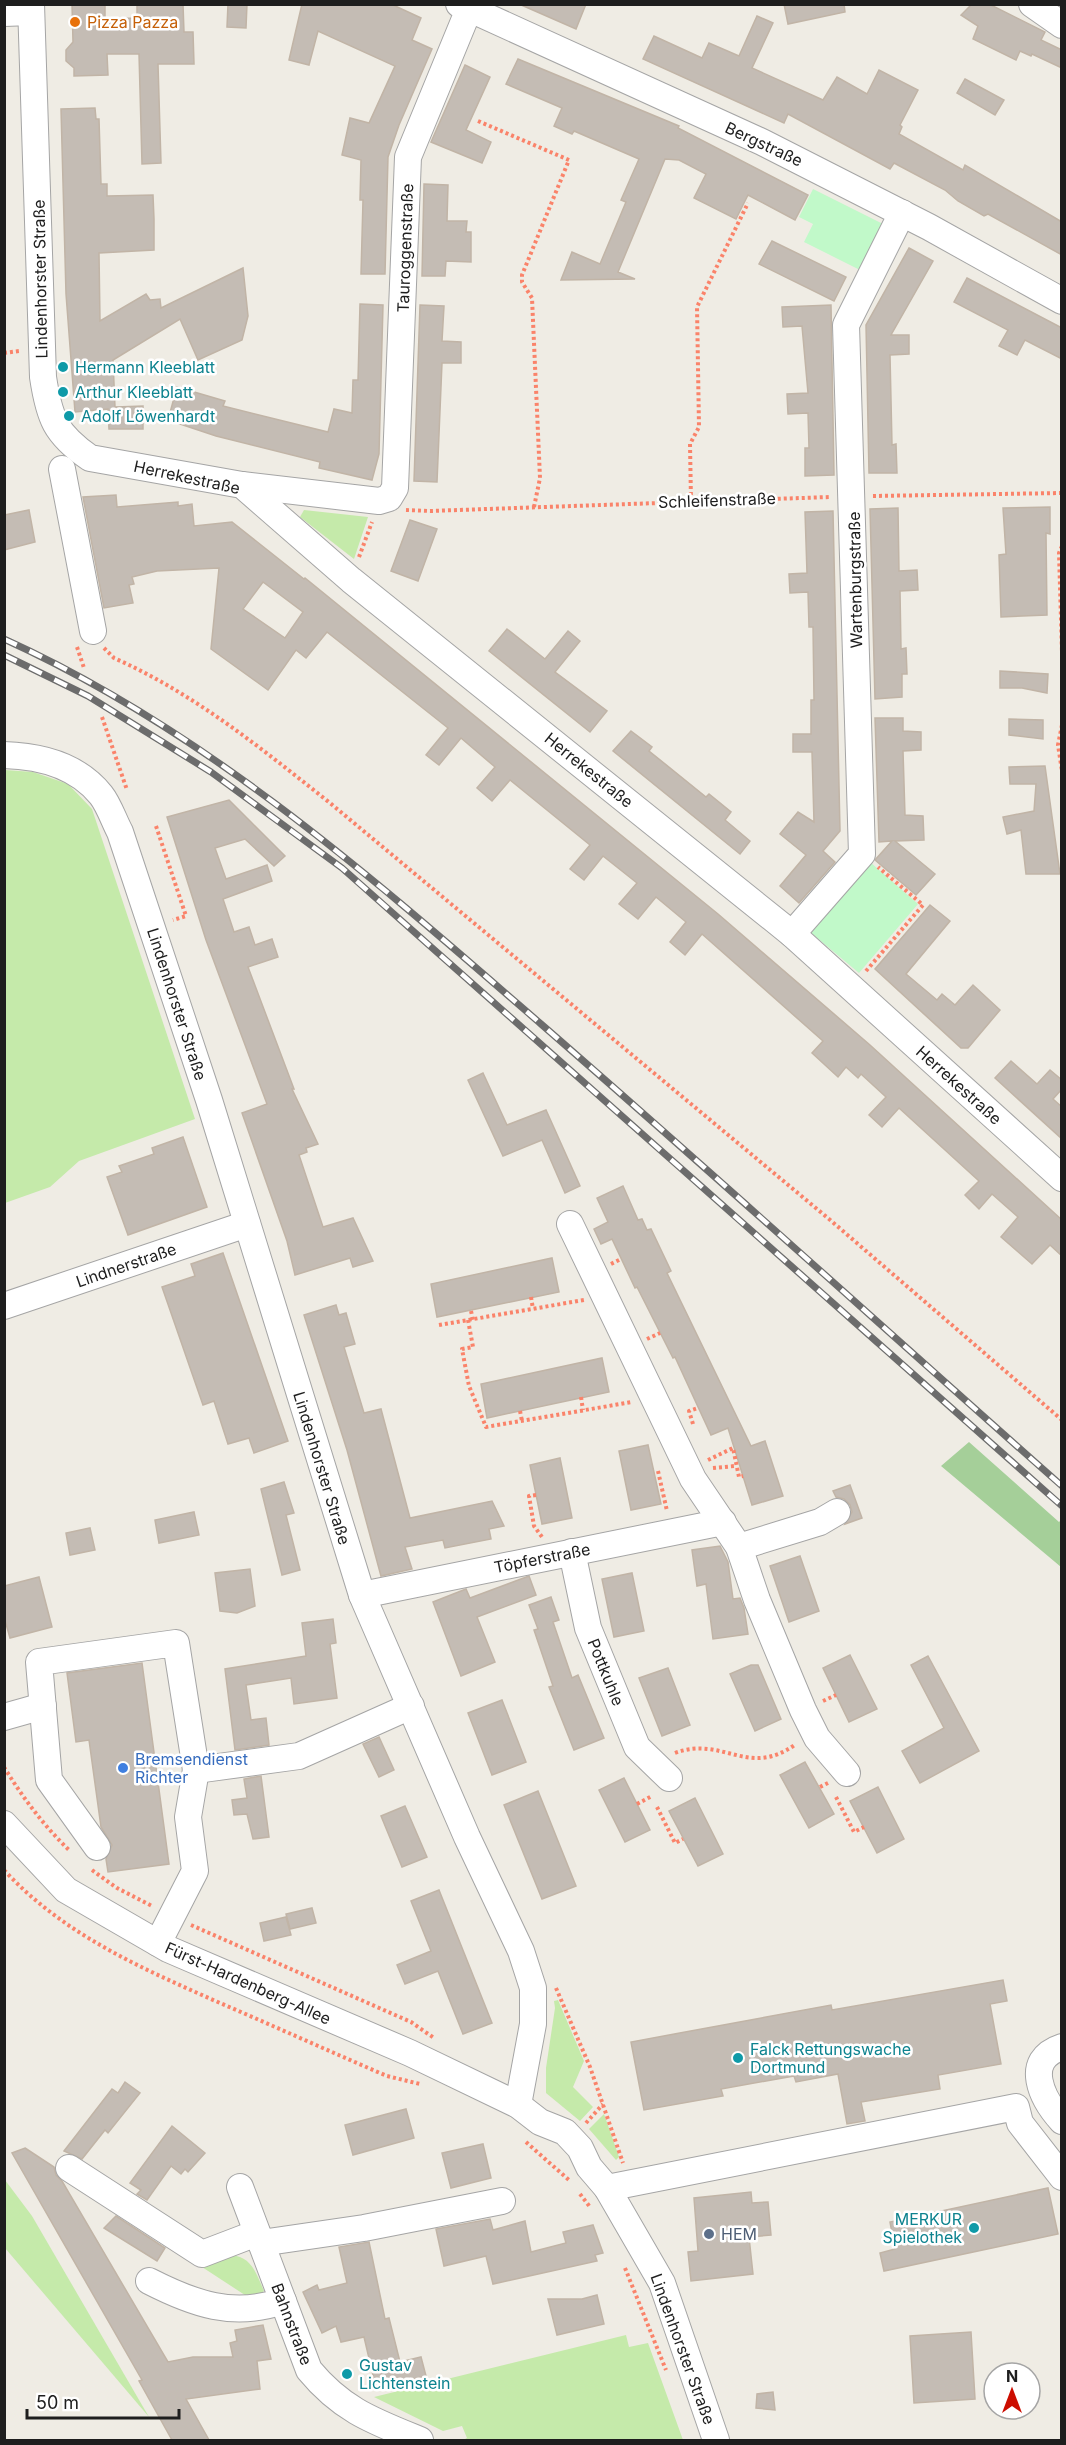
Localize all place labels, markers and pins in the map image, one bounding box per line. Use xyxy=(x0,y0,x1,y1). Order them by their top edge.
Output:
place label: Pizza Pazza xyxy=(87,12,178,32)
marker: Pizza Pazza xyxy=(68,15,82,29)
place label: Hermann Kleeblatt xyxy=(75,357,215,377)
marker: Hermann Kleeblatt xyxy=(56,360,70,374)
place label: Arthur Kleeblatt xyxy=(75,382,193,402)
marker: Arthur Kleeblatt xyxy=(56,385,70,399)
place label: Adolf Löwenhardt xyxy=(81,406,215,426)
marker: Adolf Löwenhardt xyxy=(62,409,76,423)
place label: Bremsendienst Richter xyxy=(135,1749,248,1787)
marker: Bremsendienst Richter xyxy=(116,1761,130,1775)
place label: Falck Rettungswache Dortmund xyxy=(750,2039,911,2077)
marker: Falck Rettungswache Dortmund xyxy=(731,2051,745,2065)
place label: MERKUR Spielothek xyxy=(882,2209,962,2247)
marker: MERKUR Spielothek xyxy=(967,2221,981,2235)
place label: HEM xyxy=(721,2224,757,2244)
marker: HEM xyxy=(702,2227,716,2241)
place label: Gustav Lichtenstein xyxy=(359,2355,451,2393)
marker: Gustav Lichtenstein xyxy=(340,2367,354,2381)

